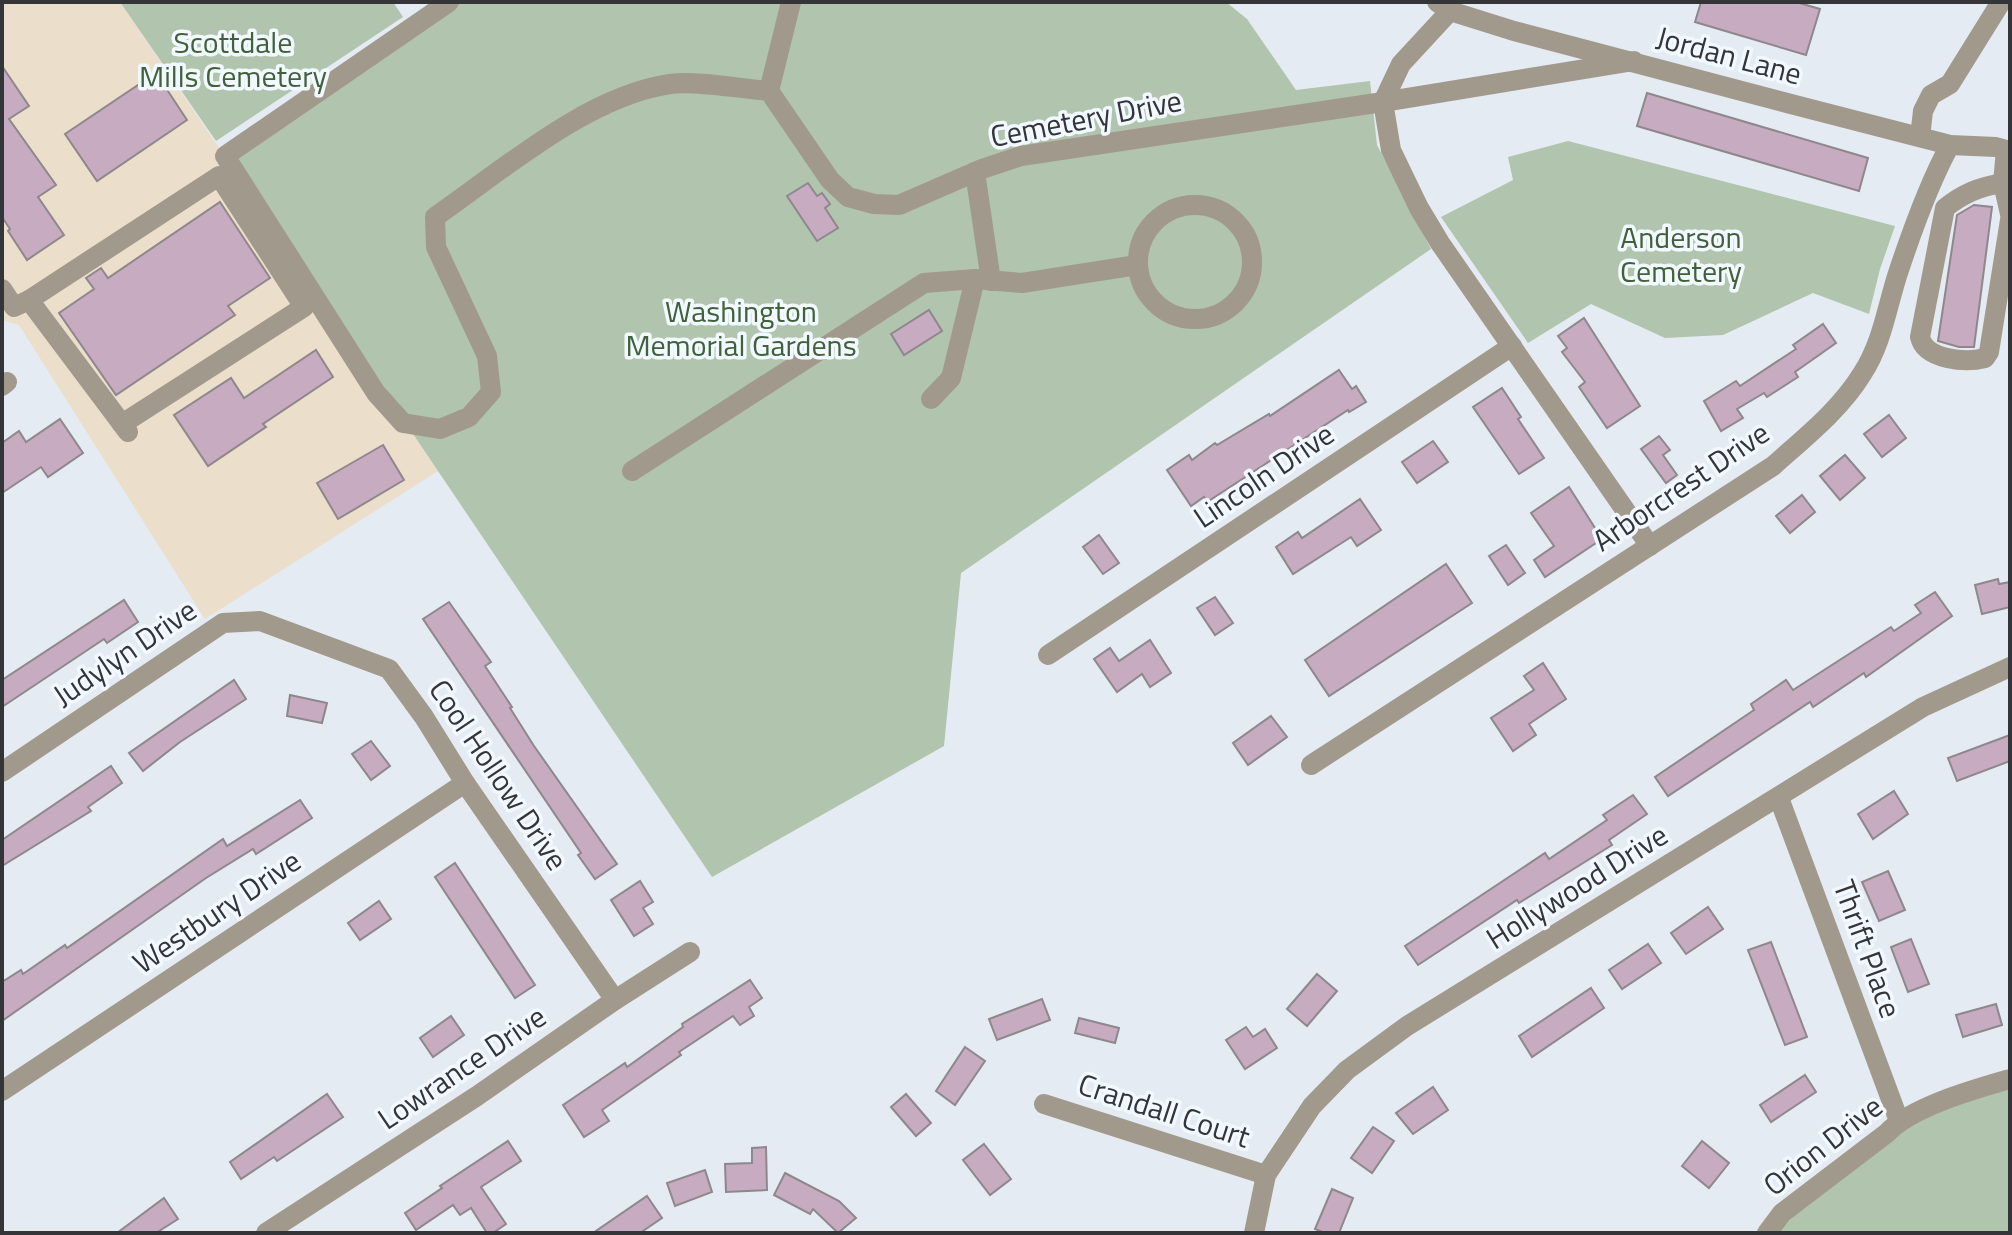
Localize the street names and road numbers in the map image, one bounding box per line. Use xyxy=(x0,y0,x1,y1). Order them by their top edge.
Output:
street label: Jordan Lane xyxy=(1652,14,1807,96)
street label: Cemetery Drive xyxy=(986,77,1185,159)
street label: Arborcrest Drive xyxy=(1583,410,1778,563)
street label: Lincoln Drive xyxy=(1184,411,1343,539)
street label: Judylyn Drive xyxy=(43,587,206,717)
street label: Cool Hollow Drive xyxy=(418,670,580,879)
street label: Hollywood Drive xyxy=(1477,812,1676,960)
street label: Westbury Drive xyxy=(123,838,310,985)
street label: Thrift Place xyxy=(1822,873,1914,1024)
street label: Lowrance Drive xyxy=(368,994,555,1141)
street label: Crandall Court xyxy=(1073,1061,1256,1160)
street label: Orion Drive xyxy=(1753,1084,1892,1207)

